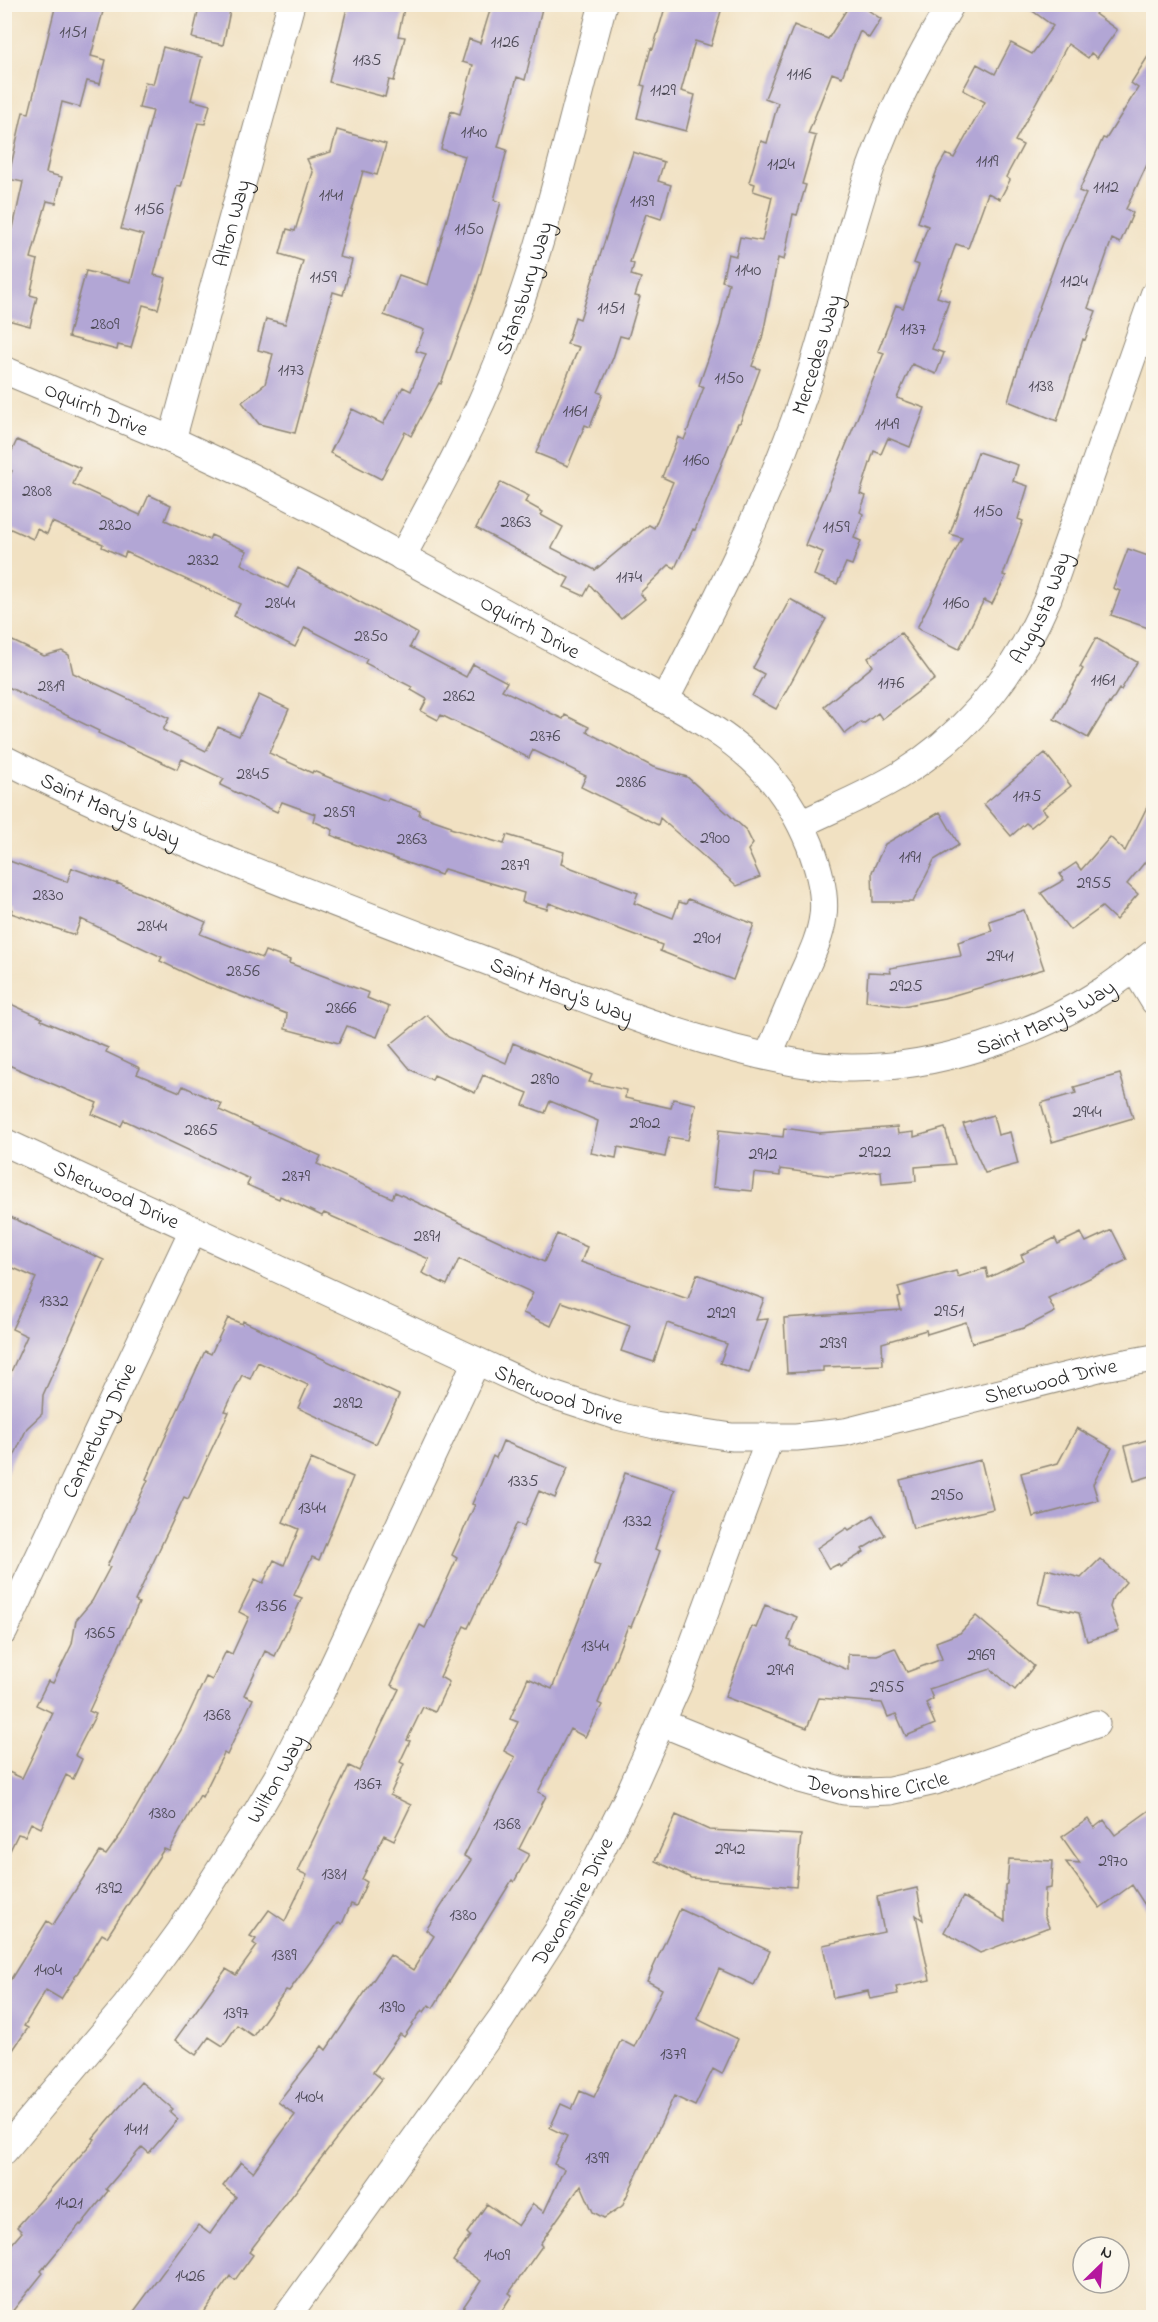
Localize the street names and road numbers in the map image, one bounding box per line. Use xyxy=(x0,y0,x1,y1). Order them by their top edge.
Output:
street label: Alton Way xyxy=(207,176,261,271)
street label: Stansbury Way xyxy=(490,218,564,360)
street label: Mercedes Way xyxy=(785,291,852,419)
street label: Oquirrh Drive xyxy=(39,375,153,446)
street label: Augusta Way xyxy=(1004,548,1082,671)
street label: Oquirrh Drive xyxy=(474,589,585,668)
street label: Saint Mary's Way xyxy=(35,766,185,858)
street label: Saint Mary's Way xyxy=(485,951,637,1034)
street label: Saint Mary's Way xyxy=(973,973,1123,1065)
street label: Sherwood Drive xyxy=(48,1154,184,1238)
street label: Sherwood Drive xyxy=(981,1352,1120,1413)
street label: Canterbury Drive xyxy=(56,1358,146,1504)
street label: Sherwood Drive xyxy=(489,1358,626,1434)
street label: Wilton Way xyxy=(240,1730,316,1830)
street label: Devonshire Circle xyxy=(801,1764,954,1809)
street label: Devonshire Drive xyxy=(525,1832,623,1974)

